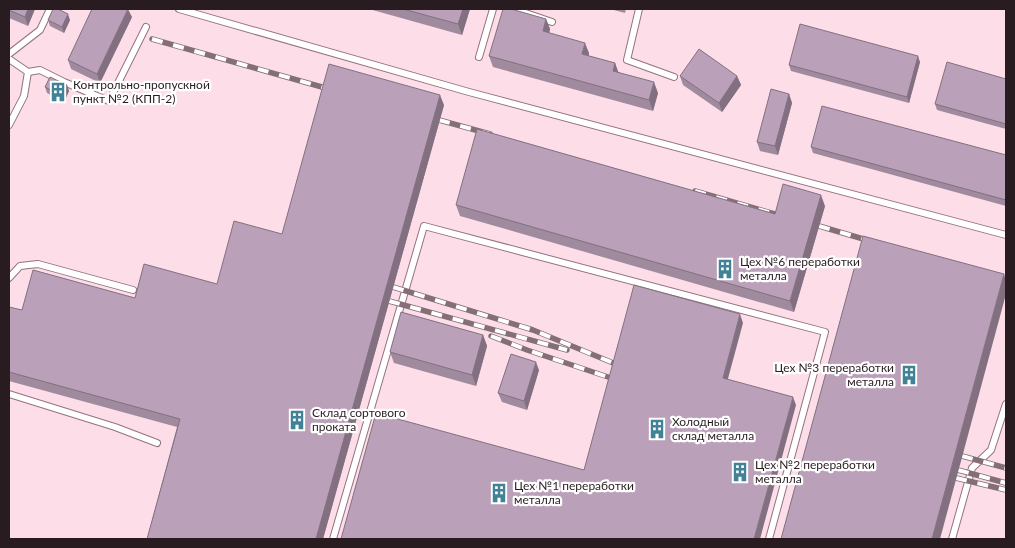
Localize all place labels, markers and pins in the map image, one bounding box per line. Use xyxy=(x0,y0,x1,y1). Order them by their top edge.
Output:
place label: Контрольно-пропускной пункт №2 (КПП-2) xyxy=(73,77,210,106)
building icon: Контрольно-пропускной пункт №2 (КПП-2) xyxy=(47,81,69,103)
place label: Цех №6 переработки металла xyxy=(740,254,860,283)
building icon: Цех №6 переработки металла xyxy=(714,258,736,280)
place label: Цех №3 переработки металла xyxy=(774,360,894,389)
building icon: Цех №3 переработки металла xyxy=(898,364,920,386)
place label: Склад сортового проката xyxy=(312,405,406,434)
building icon: Склад сортового проката xyxy=(286,409,308,431)
place label: Холодный склад металла xyxy=(672,414,754,443)
building icon: Холодный склад металла xyxy=(646,418,668,440)
place label: Цех №2 переработки металла xyxy=(755,457,875,486)
building icon: Цех №2 переработки металла xyxy=(729,461,751,483)
place label: Цех №1 переработки металла xyxy=(514,478,634,507)
building icon: Цех №1 переработки металла xyxy=(488,482,510,504)

